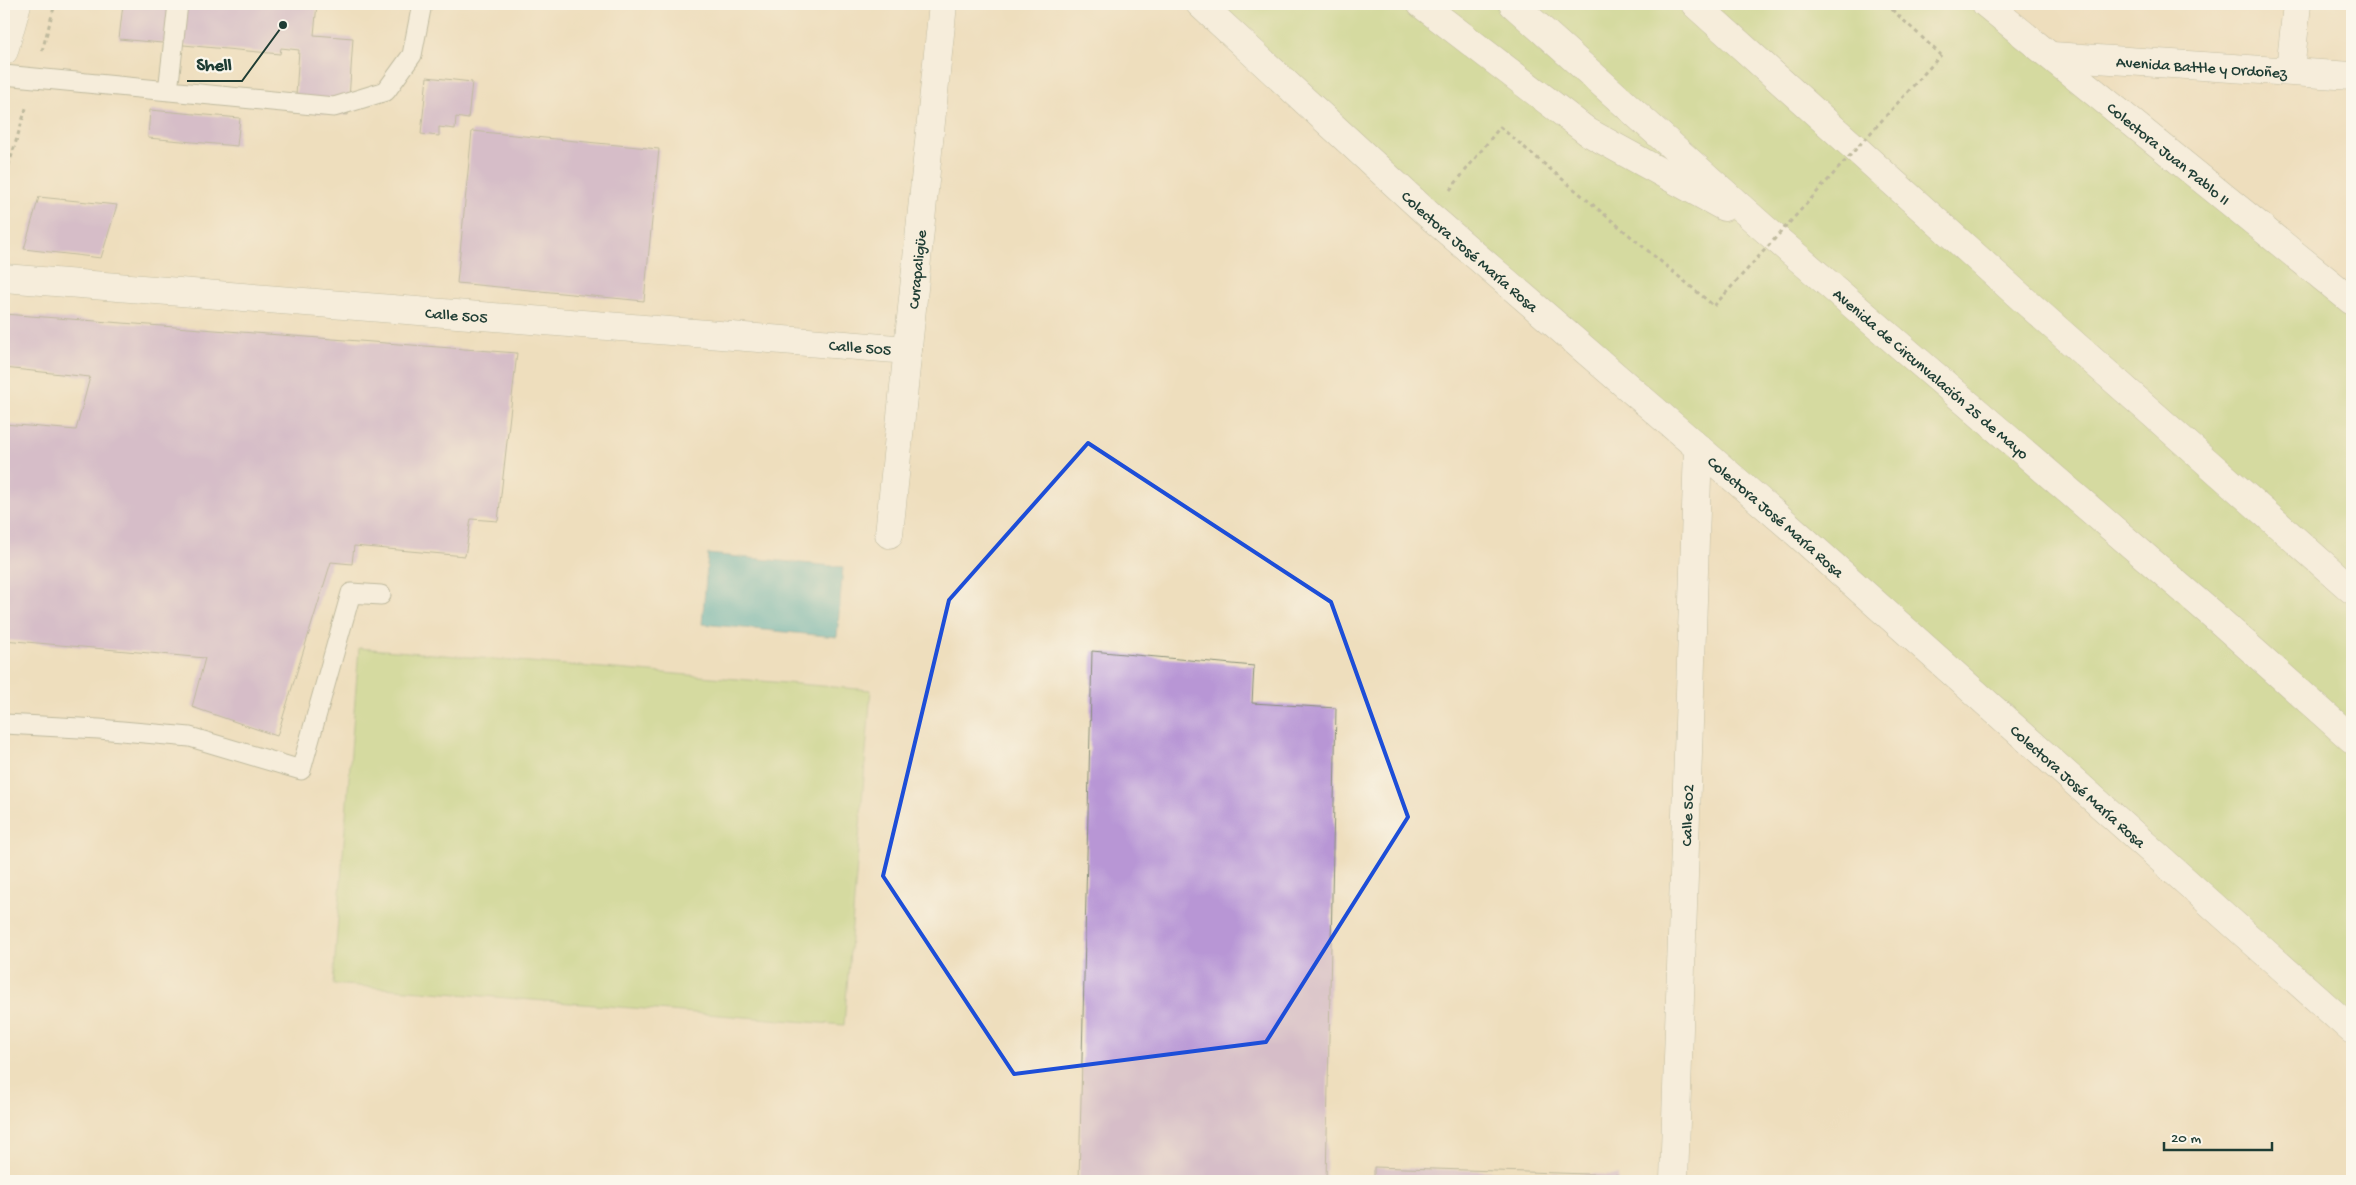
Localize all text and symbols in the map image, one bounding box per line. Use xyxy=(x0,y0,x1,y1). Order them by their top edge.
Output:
callout: Shell xyxy=(187,48,242,81)
street label: Avenida Battle y Ordoñez xyxy=(2115,54,2288,85)
text: Shell xyxy=(196,56,232,77)
street label: Colectora Juan Pablo II xyxy=(2102,100,2233,211)
street label: Colectora José María Rosa xyxy=(1396,188,1541,319)
street label: Curapaligüe xyxy=(906,229,933,310)
street label: Avenida de Circunvalación 25 de Mayo xyxy=(1828,286,2031,465)
street label: Calle 505 xyxy=(424,306,488,329)
street label: Calle 505 xyxy=(828,338,892,362)
street label: Colectora José María Rosa xyxy=(1702,454,1847,584)
street label: Colectora José María Rosa xyxy=(2005,722,2149,854)
street label: Calle 502 xyxy=(1679,784,1700,847)
scale bar xyxy=(2164,1120,2271,1152)
text: 20 m xyxy=(2171,1130,2201,1148)

